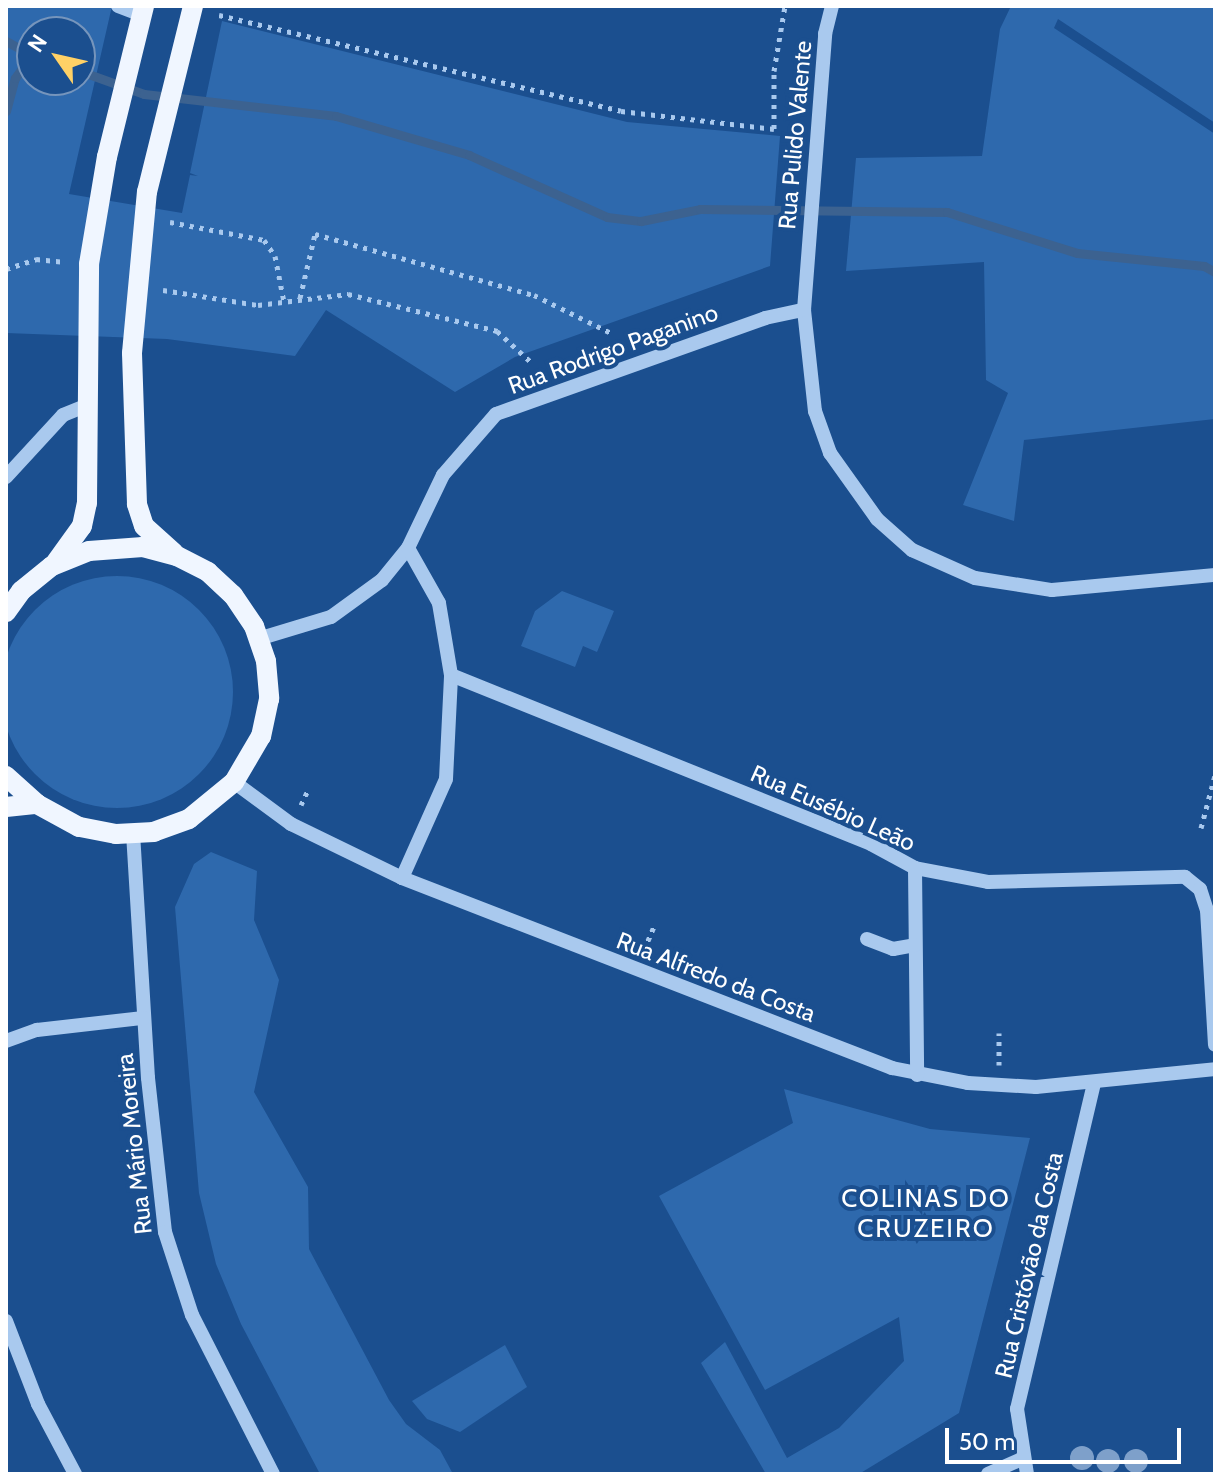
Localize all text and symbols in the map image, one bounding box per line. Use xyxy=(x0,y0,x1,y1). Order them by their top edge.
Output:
north arrow xyxy=(16,16,96,96)
text: N xyxy=(22,29,53,57)
street label: Rua Pulido Valente xyxy=(772,40,818,230)
street label: Rua Rodrigo Paganino xyxy=(504,298,722,400)
street label: Rua Eusébio Leão xyxy=(746,759,920,857)
street label: Rua Alfredo da Costa xyxy=(612,926,820,1028)
street label: Rua Mário Moreira xyxy=(110,1052,158,1236)
street label: Rua Cristóvão da Costa xyxy=(989,1149,1069,1381)
district label: COLINAS DO CRUZEIRO xyxy=(841,1183,1011,1244)
scale bar xyxy=(949,1412,1185,1462)
text: 50 m xyxy=(959,1427,1015,1456)

